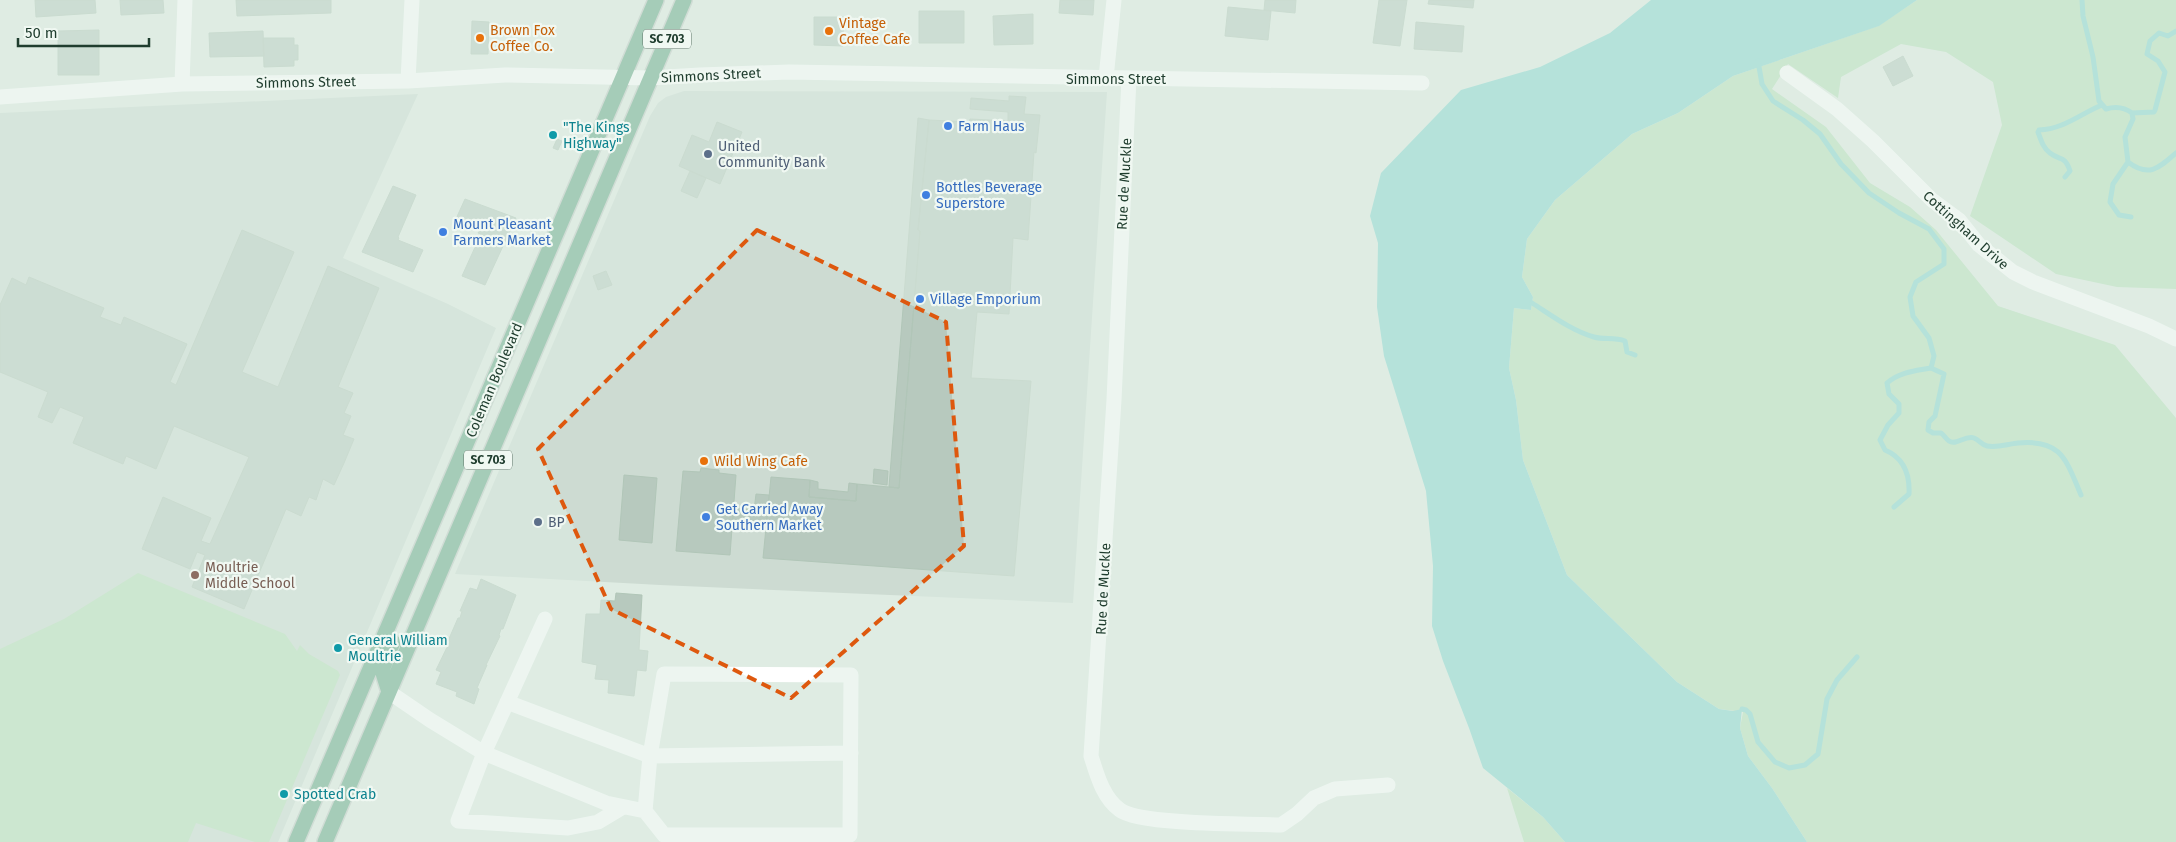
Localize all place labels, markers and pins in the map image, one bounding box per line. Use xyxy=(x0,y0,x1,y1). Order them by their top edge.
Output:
place label: Vintage Coffee Cafe xyxy=(839,15,910,48)
place label: Brown Fox Coffee Co. xyxy=(490,22,555,55)
marker: Vintage Coffee Cafe xyxy=(823,25,835,37)
marker: Brown Fox Coffee Co. xyxy=(474,32,486,44)
place label: Farm Haus xyxy=(958,118,1025,135)
place label: "The Kings Highway" xyxy=(563,119,630,152)
marker: Farm Haus xyxy=(942,120,954,132)
marker: "The Kings Highway" xyxy=(547,129,559,141)
place label: United Community Bank xyxy=(718,138,826,171)
marker: United Community Bank xyxy=(702,148,714,160)
place label: Bottles Beverage Superstore xyxy=(936,179,1042,212)
marker: Bottles Beverage Superstore xyxy=(920,189,932,201)
place label: Mount Pleasant Farmers Market xyxy=(453,216,552,249)
marker: Mount Pleasant Farmers Market xyxy=(437,226,449,238)
place label: Village Emporium xyxy=(930,291,1041,308)
marker: Village Emporium xyxy=(914,293,926,305)
place label: Wild Wing Cafe xyxy=(714,453,808,470)
marker: Wild Wing Cafe xyxy=(698,455,710,467)
place label: Get Carried Away Southern Market xyxy=(716,501,823,534)
marker: Get Carried Away Southern Market xyxy=(700,511,712,523)
place label: BP xyxy=(548,514,565,531)
marker: BP xyxy=(532,516,544,528)
place label: Moultrie Middle School xyxy=(205,559,295,592)
marker: Moultrie Middle School xyxy=(189,569,201,581)
place label: General William Moultrie xyxy=(348,632,448,665)
marker: General William Moultrie xyxy=(332,642,344,654)
place label: Spotted Crab xyxy=(294,786,376,803)
marker: Spotted Crab xyxy=(278,788,290,800)

